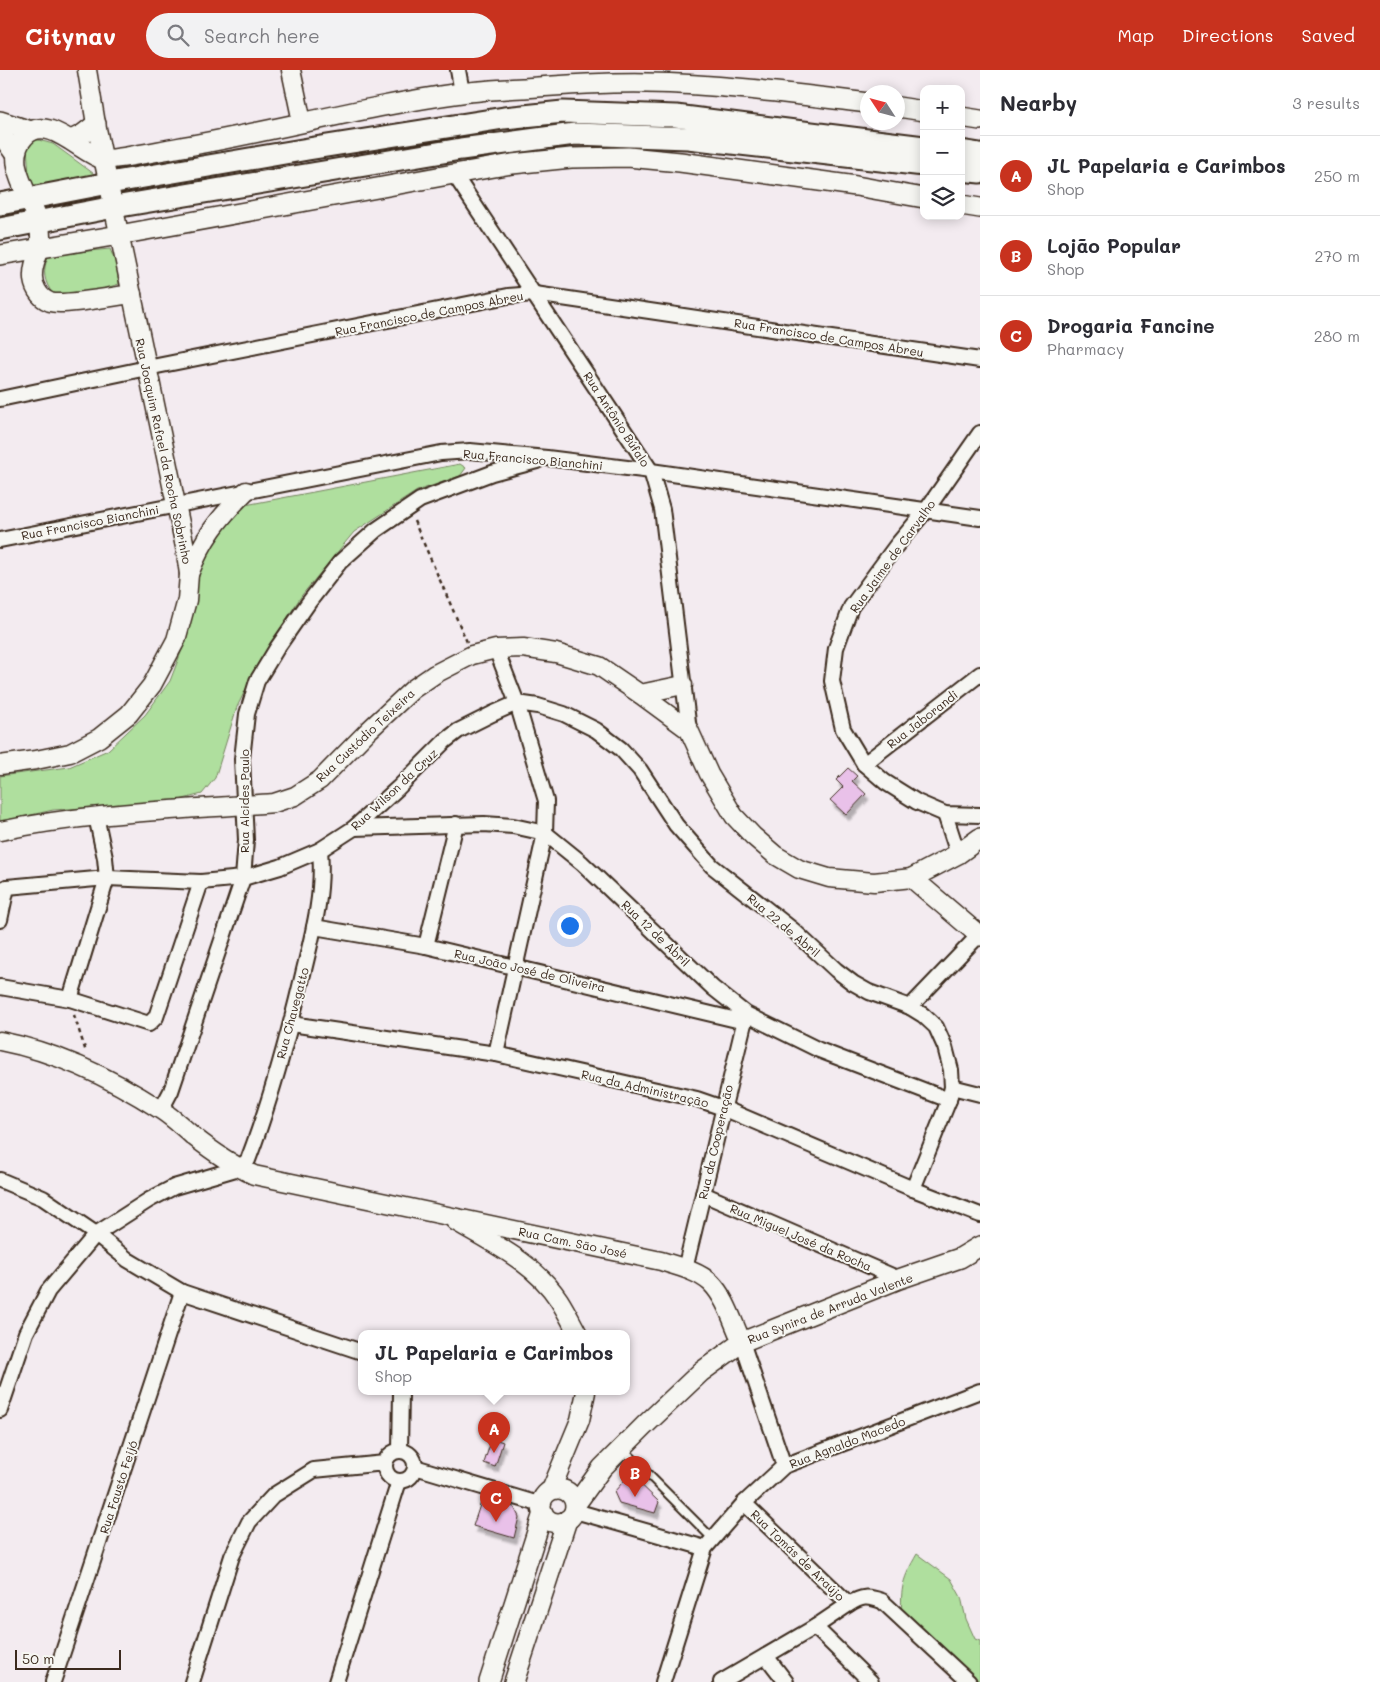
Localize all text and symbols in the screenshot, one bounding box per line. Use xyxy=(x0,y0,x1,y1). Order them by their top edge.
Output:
search box xyxy=(146,13,496,58)
text: Citynav xyxy=(25,20,116,51)
icon: search xyxy=(164,21,192,49)
text: Search here xyxy=(204,23,320,48)
text: Map xyxy=(1117,23,1154,47)
text: Directions xyxy=(1182,23,1274,47)
text: Saved xyxy=(1302,23,1355,47)
north arrow xyxy=(860,85,905,130)
map controls xyxy=(920,85,965,220)
button: + xyxy=(920,85,965,130)
text: Nearby xyxy=(1000,89,1077,116)
text: 3 results xyxy=(1292,92,1360,113)
button: − xyxy=(920,130,965,175)
text: JL Papelaria e Carimbos xyxy=(1047,153,1285,178)
text: A xyxy=(1010,165,1022,186)
text: 250 m xyxy=(1314,165,1360,186)
button: layers xyxy=(920,175,965,220)
text: Shop xyxy=(1047,178,1084,199)
text: Lojão Popular xyxy=(1047,233,1181,258)
text: B xyxy=(1011,245,1021,266)
text: 270 m xyxy=(1314,245,1360,266)
text: Shop xyxy=(1047,258,1084,279)
street label: Rua Francisco de Campos Abreu xyxy=(333,287,525,339)
text: Drogaria Fancine xyxy=(1047,313,1215,338)
street label: Rua Francisco de Campos Abreu xyxy=(733,314,925,360)
text: C xyxy=(1010,325,1022,346)
text: 280 m xyxy=(1314,325,1360,346)
street label: Rua Joaquim Rafael da Rocha Sobrinho xyxy=(132,337,196,565)
text: Pharmacy xyxy=(1047,338,1124,359)
street label: Rua Antônio Búfalo xyxy=(580,368,654,470)
street label: Rua Francisco Bianchini xyxy=(463,445,603,473)
street label: Rua Jaime de Carvalho xyxy=(846,496,938,616)
street label: Rua Francisco Bianchini xyxy=(20,501,160,543)
street label: Rua Custódio Teixeira xyxy=(312,685,418,785)
street label: Rua Jaborandi xyxy=(883,686,961,752)
street label: Rua Wilson da Cruz xyxy=(347,744,441,833)
street label: Rua Alcides Paulo xyxy=(236,749,252,853)
street label: Rua 22 de Abril xyxy=(744,890,824,960)
street label: Rua 12 de Abril xyxy=(618,896,694,970)
your location xyxy=(557,913,583,939)
street label: Rua João José de Oliveira xyxy=(453,945,607,995)
street label: Rua Chavegatto xyxy=(272,965,312,1061)
street label: Rua da Administração xyxy=(580,1066,710,1110)
street label: Rua da Cooperação xyxy=(694,1083,736,1201)
street label: Rua Miguel José da Rocha xyxy=(728,1200,874,1274)
street label: Rua Cam. São José xyxy=(517,1223,629,1261)
street label: Rua Synira de Arruda Valente xyxy=(745,1269,915,1347)
popup xyxy=(358,1330,630,1395)
text: JL Papelaria e Carimbos xyxy=(375,1340,613,1365)
text: Shop xyxy=(375,1365,412,1386)
pin: A xyxy=(478,1412,510,1453)
street label: Rua Agnaldo Macedo xyxy=(787,1413,907,1471)
street label: Rua Fausto Feijó xyxy=(95,1438,141,1536)
pin: B xyxy=(619,1456,651,1497)
pin: C xyxy=(480,1481,512,1522)
street label: Rua Tomás de Araújo xyxy=(748,1506,848,1604)
scale bar xyxy=(15,1647,121,1670)
text: 50 m xyxy=(22,1649,54,1668)

